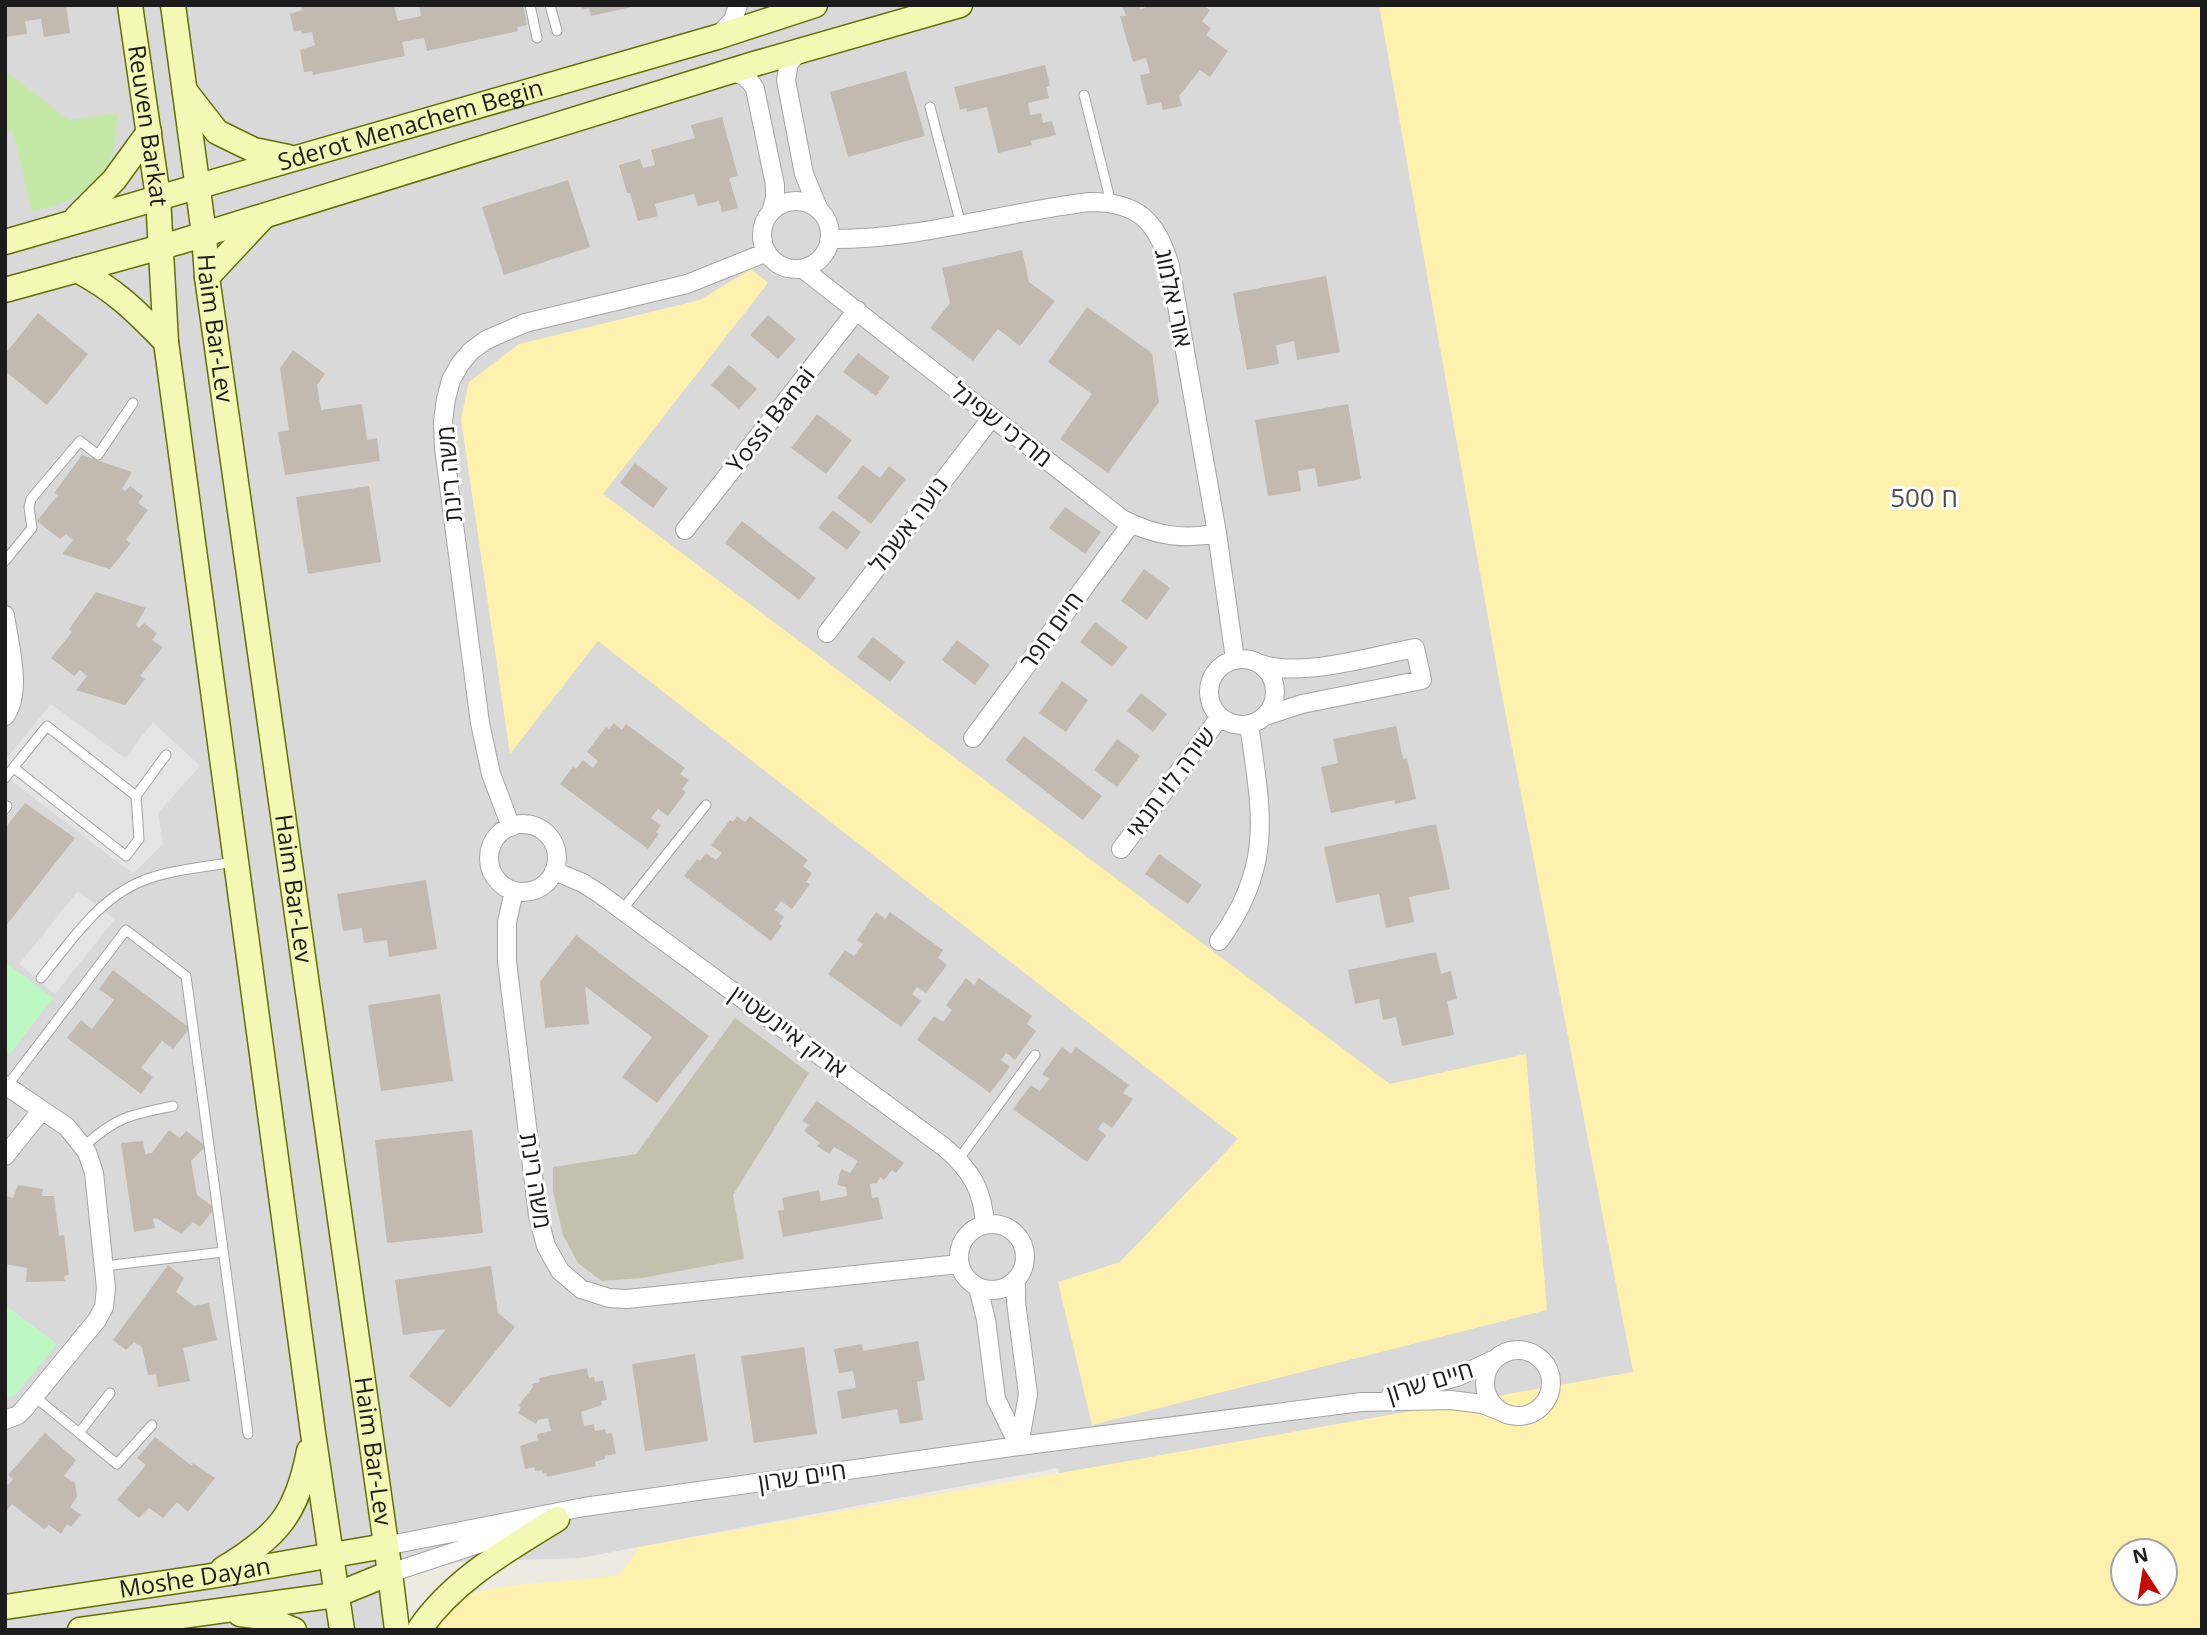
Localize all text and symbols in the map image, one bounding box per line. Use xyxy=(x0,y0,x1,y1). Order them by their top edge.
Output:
street label: Reuven Barkat xyxy=(121,43,176,207)
street label: Sderot Menachem Begin xyxy=(274,70,547,178)
street label: אורי אלמוג xyxy=(1148,245,1201,350)
street label: Haim Bar-Lev xyxy=(190,253,243,405)
street label: Yossi Banai xyxy=(718,359,822,479)
street label: מרדכי שפיגל xyxy=(944,374,1060,474)
street label: משה רינת xyxy=(428,425,469,524)
street label: נועה אשכול xyxy=(861,469,955,579)
district label: ח 500 xyxy=(1890,479,1958,515)
street label: חיים חפר xyxy=(1011,584,1090,676)
street label: שירה לוי תנאי xyxy=(1117,720,1222,844)
street label: Haim Bar-Lev xyxy=(268,812,322,965)
street label: אריק איינשטיין xyxy=(723,977,854,1085)
street label: משה רינת xyxy=(513,1131,560,1231)
street label: חיים שרון xyxy=(1382,1352,1477,1409)
street label: Haim Bar-Lev xyxy=(347,1374,401,1528)
street label: חיים שרון xyxy=(756,1453,848,1498)
north arrow xyxy=(2109,1537,2179,1607)
text: N xyxy=(2130,1541,2151,1570)
street label: Moshe Dayan xyxy=(117,1548,273,1605)

